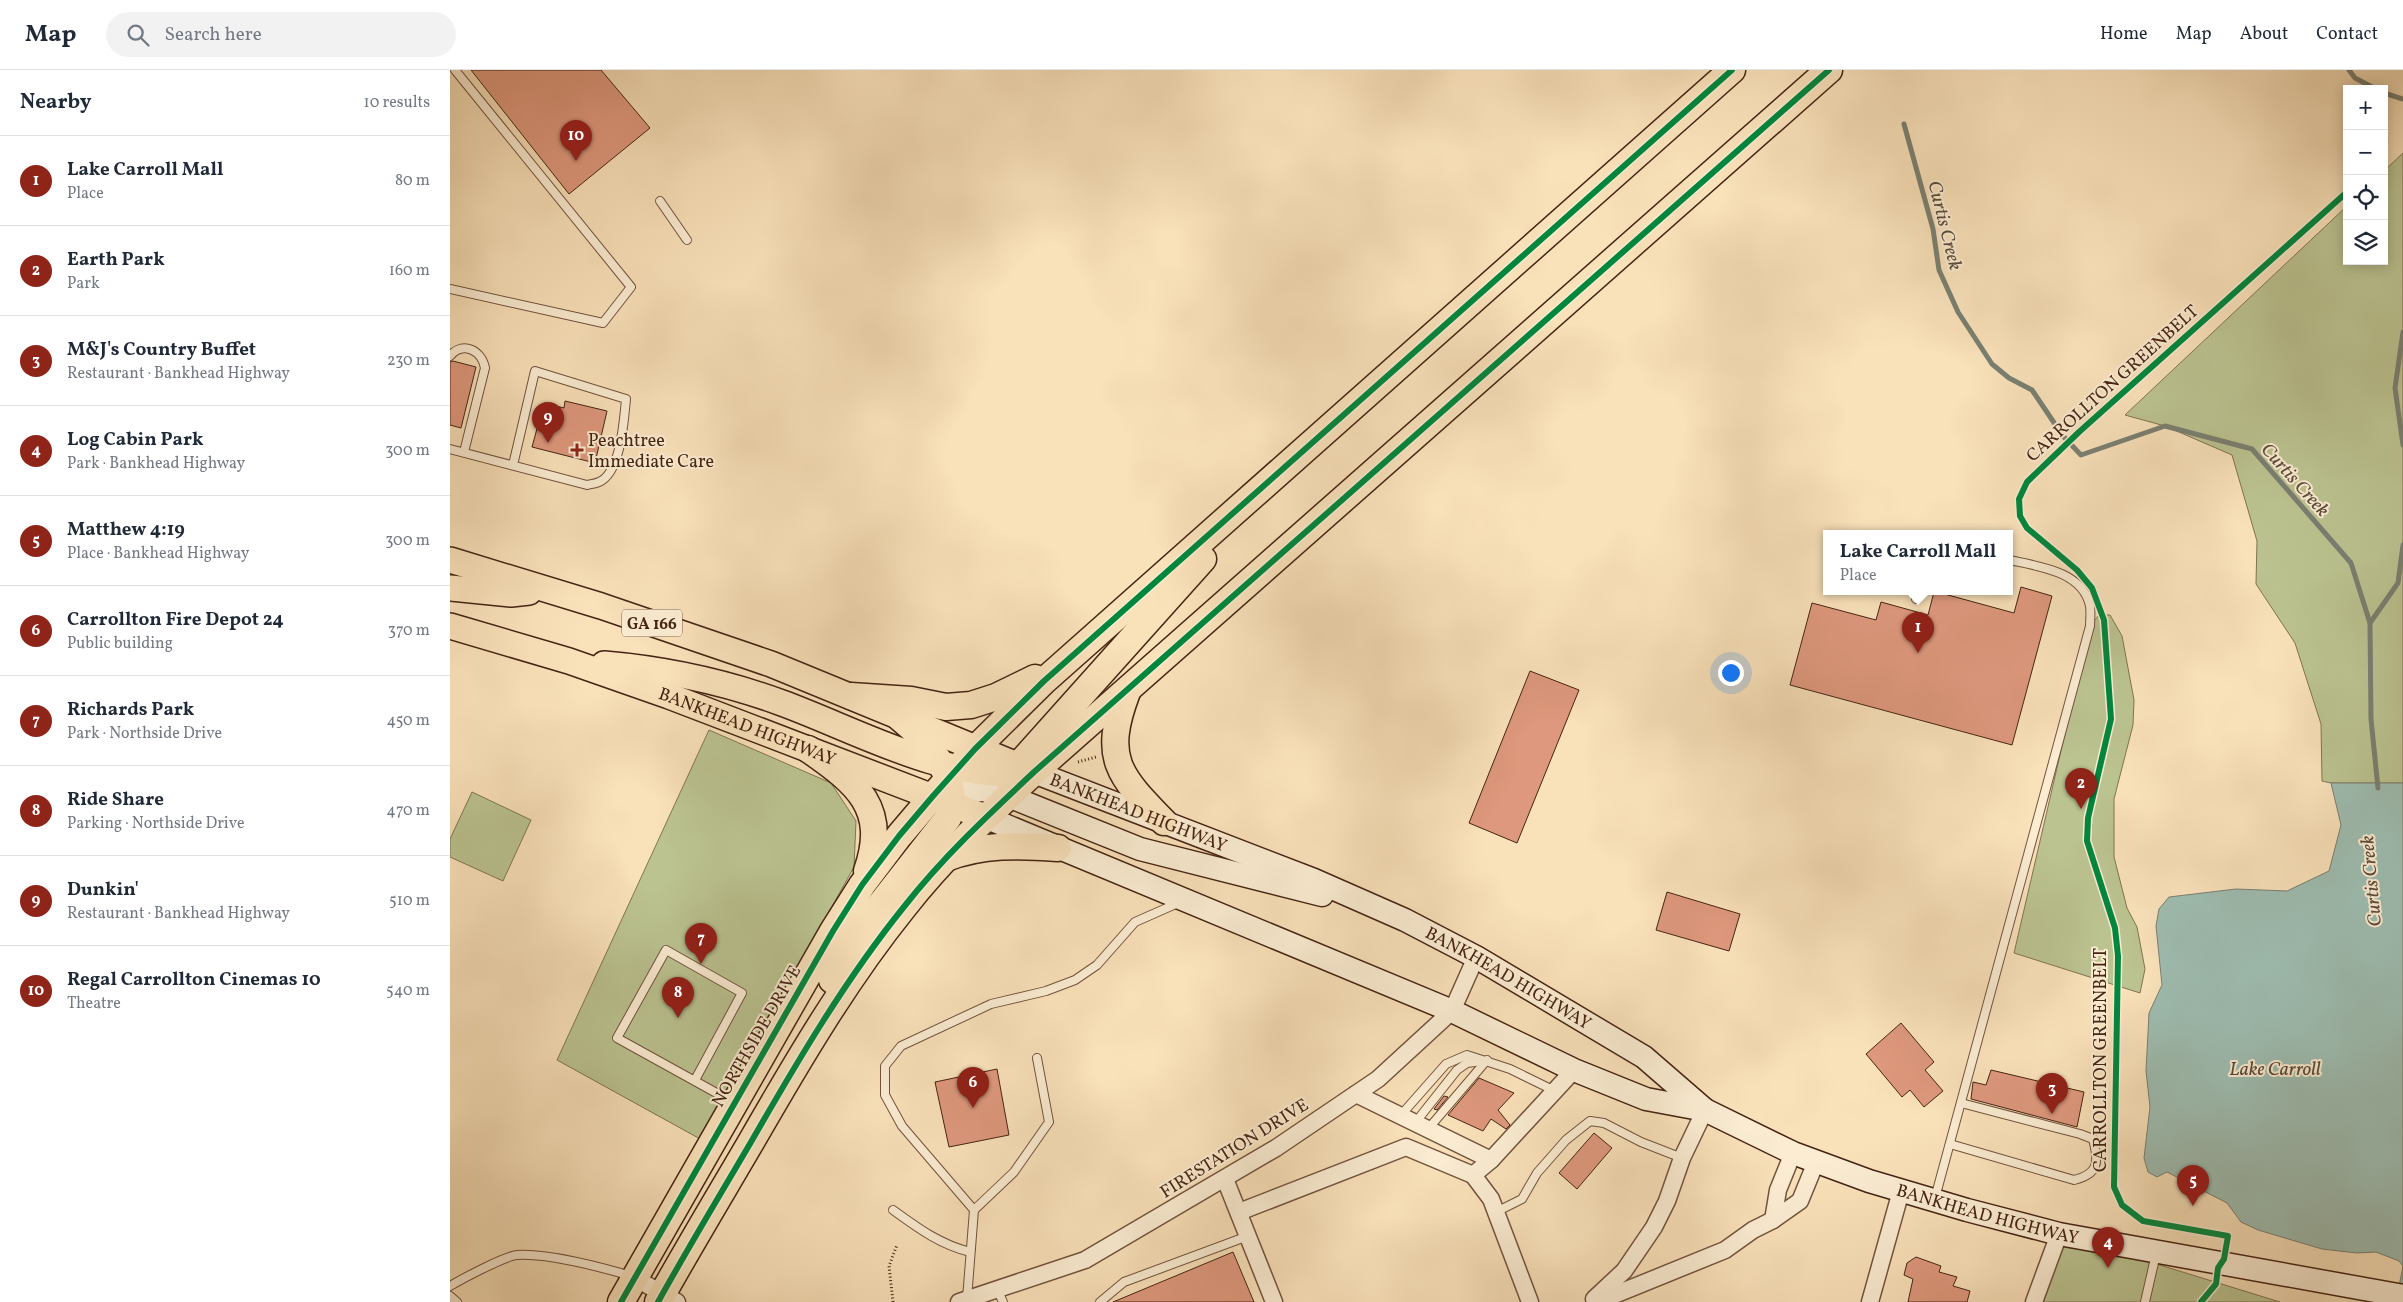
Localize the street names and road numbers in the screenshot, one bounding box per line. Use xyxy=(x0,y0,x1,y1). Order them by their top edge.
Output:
street label: CARROLLTON GREENBELT xyxy=(2021,300,2205,468)
road number: GA 166 xyxy=(622,610,682,636)
street label: BANKHEAD HIGHWAY xyxy=(655,682,839,773)
street label: BANKHEAD HIGHWAY xyxy=(1046,768,1230,859)
street label: BANKHEAD HIGHWAY xyxy=(1420,922,1595,1037)
street label: CARROLLTON GREENBELT xyxy=(2089,947,2114,1172)
street label: NORTHSIDE DRIVE xyxy=(706,961,808,1112)
street label: FIRESTATION DRIVE xyxy=(1156,1093,1314,1205)
street label: BANKHEAD HIGHWAY xyxy=(1893,1179,2081,1251)

